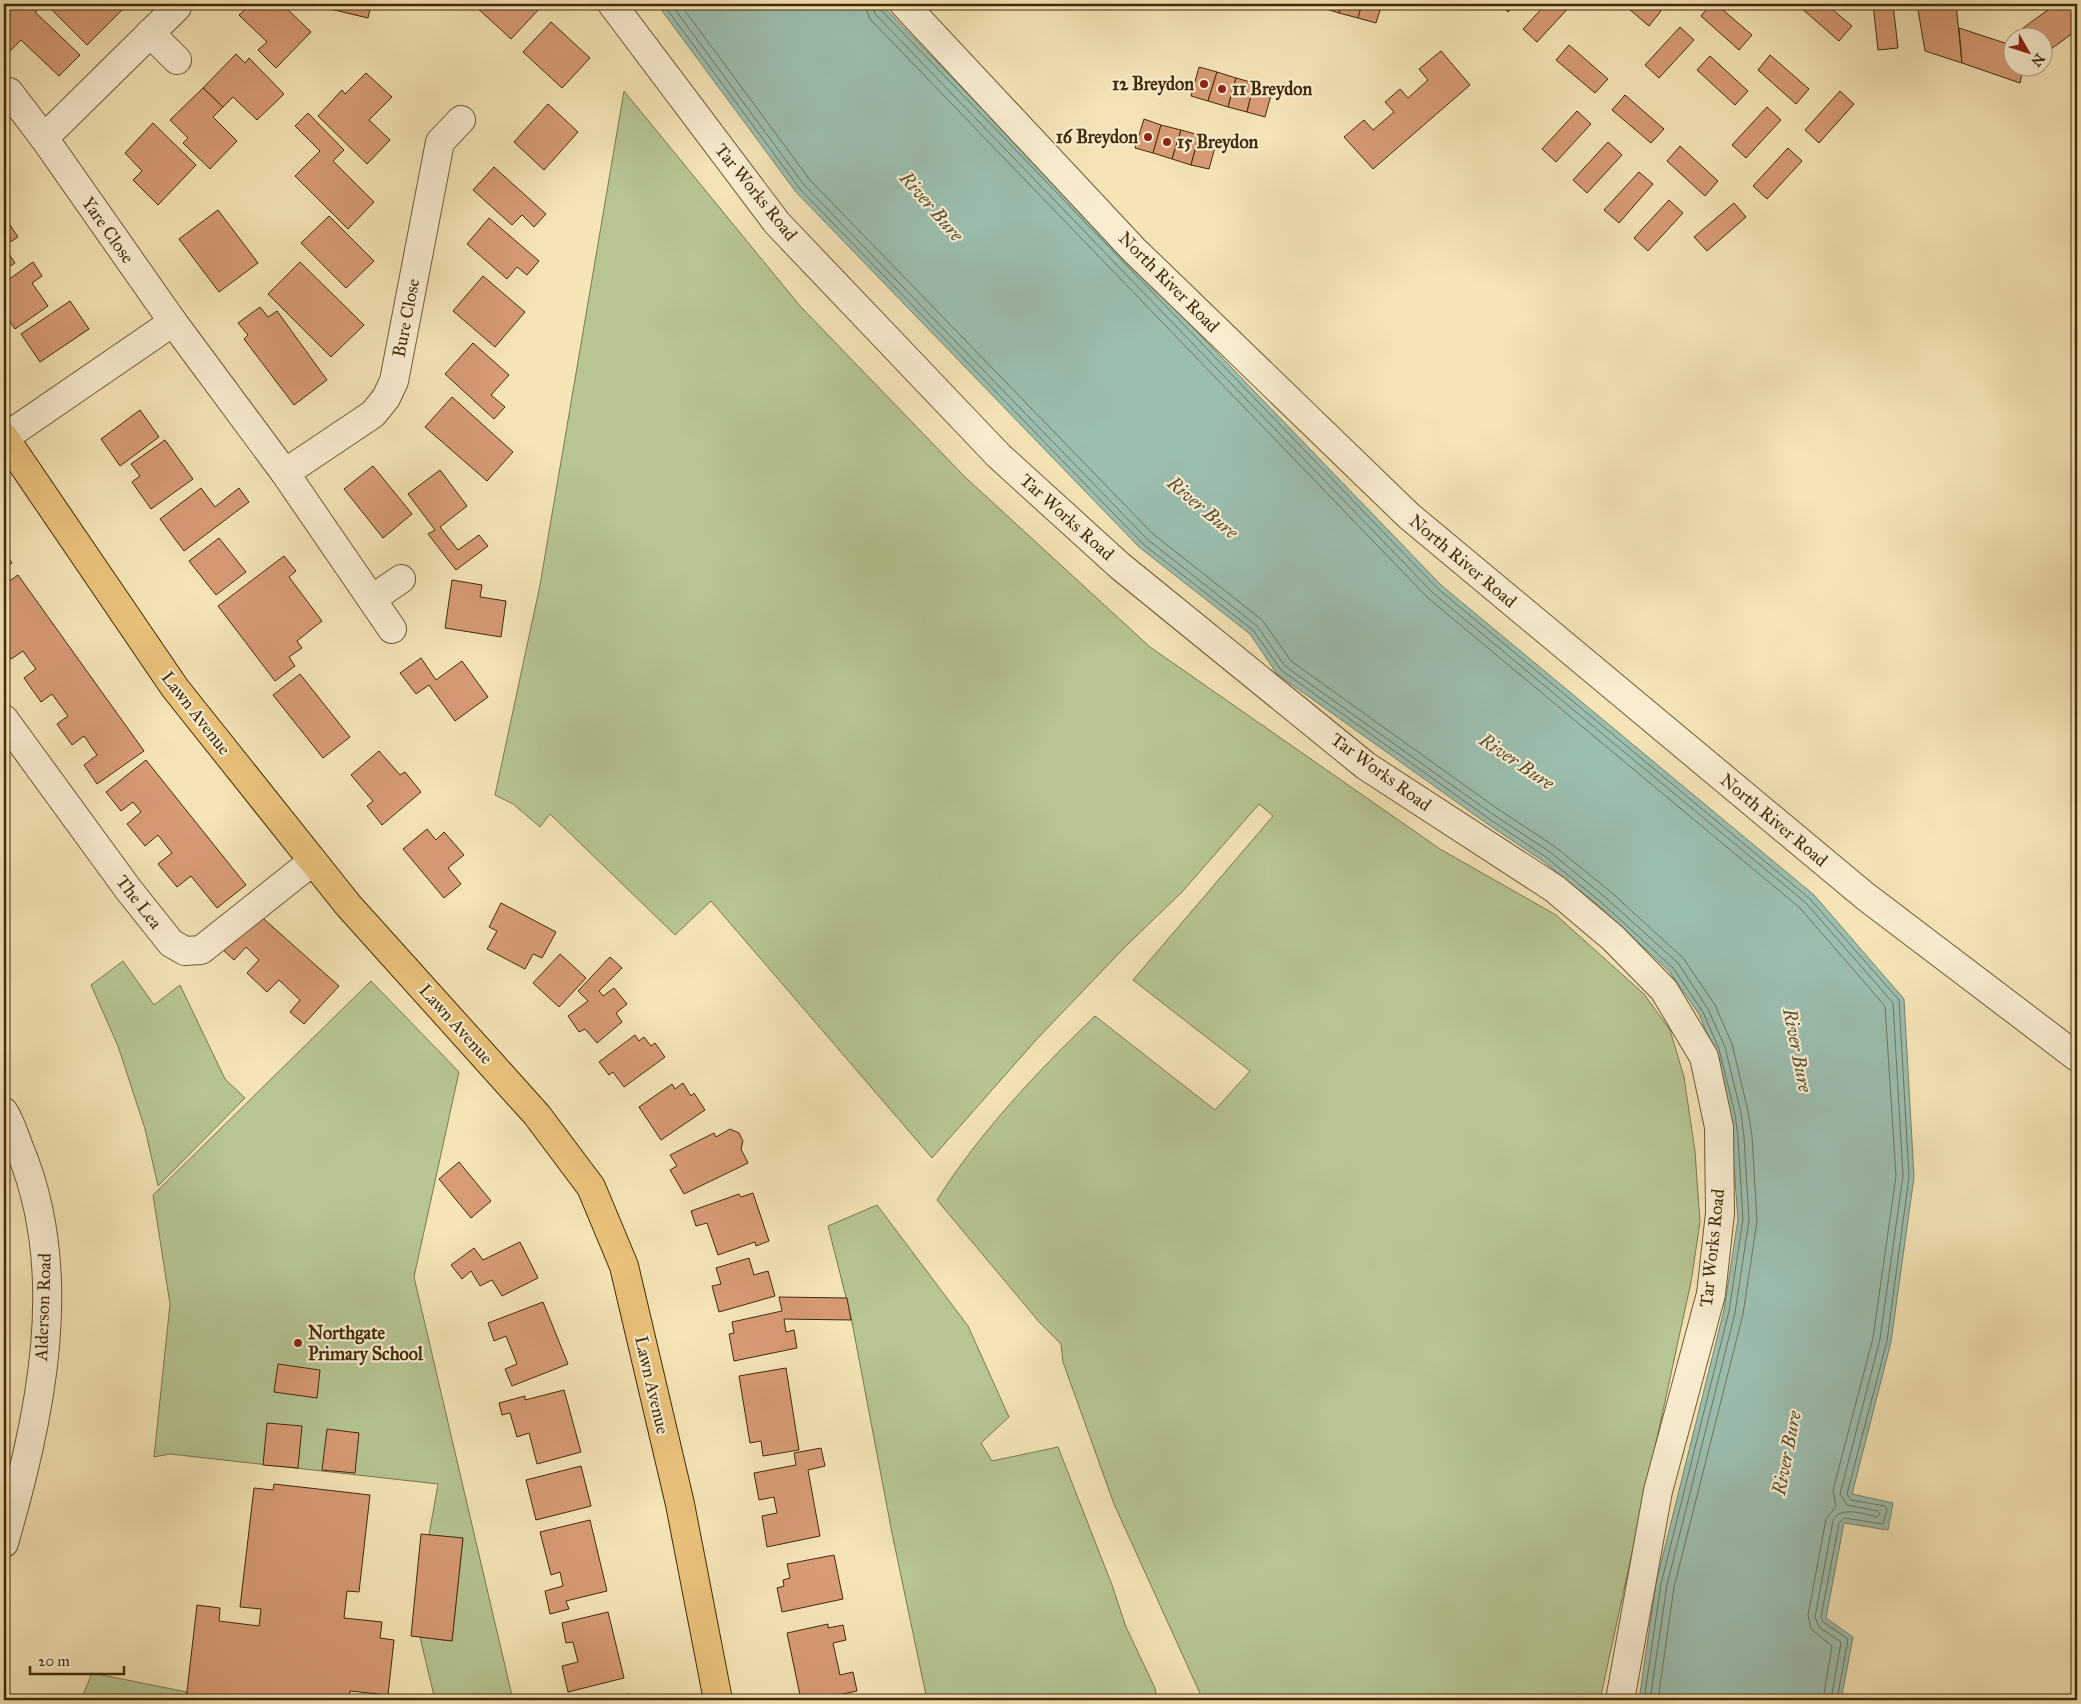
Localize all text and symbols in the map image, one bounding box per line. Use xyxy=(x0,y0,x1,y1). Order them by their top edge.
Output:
north arrow xyxy=(2004,28,2054,78)
text: N xyxy=(2027,50,2048,70)
place label: 12 Breydon xyxy=(1112,73,1194,96)
marker: 12 Breydon xyxy=(1198,78,1210,90)
place label: 11 Breydon xyxy=(1232,78,1312,101)
marker: 11 Breydon xyxy=(1216,83,1228,95)
place label: 16 Breydon xyxy=(1056,126,1138,149)
marker: 16 Breydon xyxy=(1142,131,1154,143)
place label: 15 Breydon xyxy=(1177,131,1259,154)
marker: 15 Breydon xyxy=(1161,136,1173,148)
street label: Tar Works Road xyxy=(710,139,802,245)
water label: River Bure xyxy=(894,166,969,247)
street label: Yare Close xyxy=(77,192,139,268)
street label: North River Road xyxy=(1114,227,1224,337)
street label: Bure Close xyxy=(388,277,424,359)
street label: Tar Works Road xyxy=(1016,469,1118,565)
water label: River Bure xyxy=(1162,471,1243,544)
street label: North River Road xyxy=(1405,510,1521,612)
street label: Lawn Avenue xyxy=(156,667,236,759)
street label: Tar Works Road xyxy=(1327,728,1435,816)
water label: River Bure xyxy=(1474,728,1559,795)
street label: North River Road xyxy=(1716,769,1832,871)
street label: The Lea xyxy=(111,871,167,934)
street label: Lawn Avenue xyxy=(414,979,498,1069)
water label: River Bure xyxy=(1778,1005,1817,1095)
street label: Tar Works Road xyxy=(1695,1188,1729,1308)
street label: Alderson Road xyxy=(30,1253,56,1362)
place label: Northgate Primary School xyxy=(308,1322,424,1366)
street label: Lawn Avenue xyxy=(630,1334,674,1436)
marker: Northgate Primary School xyxy=(292,1337,304,1349)
water label: River Bure xyxy=(1767,1408,1806,1498)
scale bar xyxy=(30,1644,124,1676)
text: 20 m xyxy=(38,1652,70,1670)

